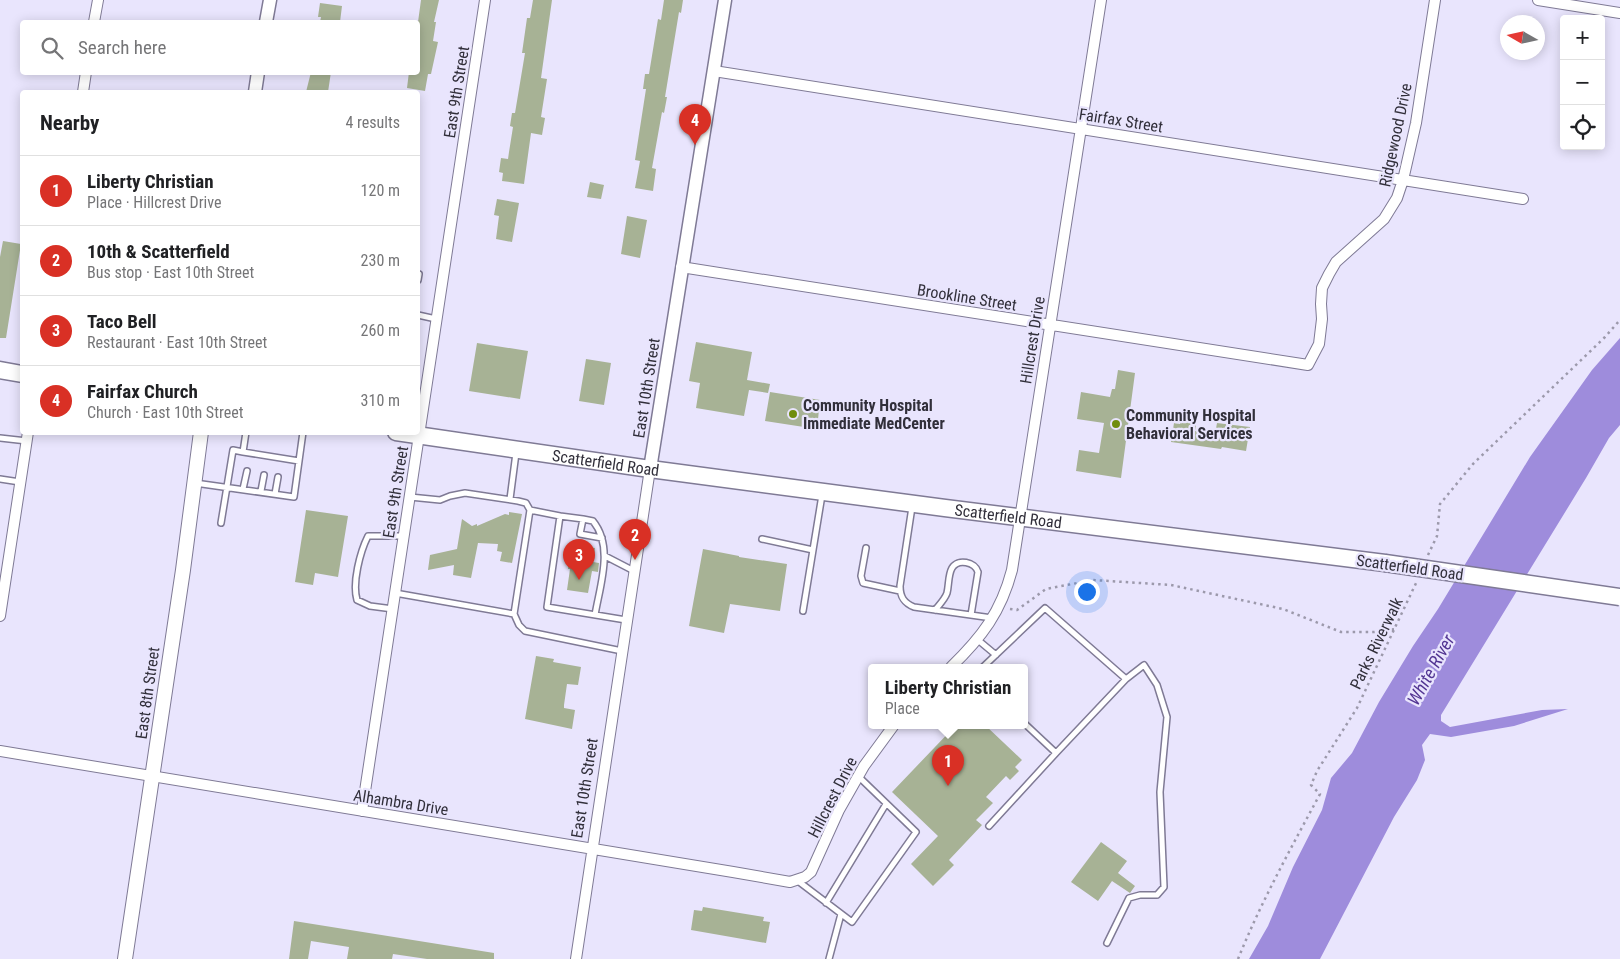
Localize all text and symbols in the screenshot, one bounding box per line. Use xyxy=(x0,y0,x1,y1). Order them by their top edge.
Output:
north arrow xyxy=(1500,15,1545,60)
map controls xyxy=(1560,15,1605,150)
button: + xyxy=(1560,15,1605,60)
search box xyxy=(20,20,420,75)
icon: search xyxy=(38,34,66,62)
text: Search here xyxy=(78,36,166,59)
street label: East 9th Street xyxy=(440,44,473,139)
button: − xyxy=(1560,60,1605,105)
street label: Ridgewood Drive xyxy=(1375,82,1416,189)
pin: 4 xyxy=(679,104,711,145)
street label: Fairfax Street xyxy=(1078,104,1164,137)
button: locate xyxy=(1560,105,1605,150)
text: Nearby xyxy=(40,111,99,135)
text: 4 results xyxy=(345,113,400,132)
text: Liberty Christian xyxy=(87,170,214,193)
text: 1 xyxy=(52,181,60,200)
text: 120 m xyxy=(361,181,400,200)
text: Place · Hillcrest Drive xyxy=(87,193,222,212)
text: 10th & Scatterfield xyxy=(87,240,230,263)
text: 2 xyxy=(52,251,60,270)
text: 230 m xyxy=(361,251,400,270)
text: Bus stop · East 10th Street xyxy=(87,263,254,282)
street label: Brookline Street xyxy=(916,280,1018,315)
street label: Hillcrest Drive xyxy=(1016,295,1049,385)
text: Taco Bell xyxy=(87,310,157,333)
text: 3 xyxy=(52,321,60,340)
text: 260 m xyxy=(361,321,400,340)
text: Restaurant · East 10th Street xyxy=(87,333,267,352)
street label: East 10th Street xyxy=(629,337,664,439)
text: Fairfax Church xyxy=(87,380,198,403)
text: 4 xyxy=(52,391,60,410)
text: 310 m xyxy=(361,391,400,410)
place label: Community Hospital Immediate MedCenter xyxy=(803,396,945,433)
text: Church · East 10th Street xyxy=(87,403,243,422)
place label: Community Hospital Behavioral Services xyxy=(1126,406,1256,443)
marker: Community Hospital Immediate MedCenter xyxy=(787,408,799,420)
marker: Community Hospital Behavioral Services xyxy=(1110,418,1122,430)
street label: East 9th Street xyxy=(379,444,412,539)
street label: Scatterfield Road xyxy=(551,446,660,480)
street label: Scatterfield Road xyxy=(953,500,1063,533)
pin: 2 xyxy=(619,519,651,560)
pin: 3 xyxy=(563,539,595,580)
street label: Scatterfield Road xyxy=(1355,551,1465,584)
your location xyxy=(1074,579,1100,605)
street label: Parks Riverwalk xyxy=(1346,593,1407,692)
water label: White River xyxy=(1403,630,1459,709)
street label: East 8th Street xyxy=(132,646,163,740)
popup xyxy=(868,664,1028,729)
text: Liberty Christian xyxy=(885,676,1011,699)
text: Place xyxy=(885,699,920,718)
street label: East 10th Street xyxy=(567,737,602,839)
pin: 1 xyxy=(932,745,964,786)
street label: Hillcrest Drive xyxy=(804,754,861,841)
street label: Alhambra Drive xyxy=(352,786,450,819)

